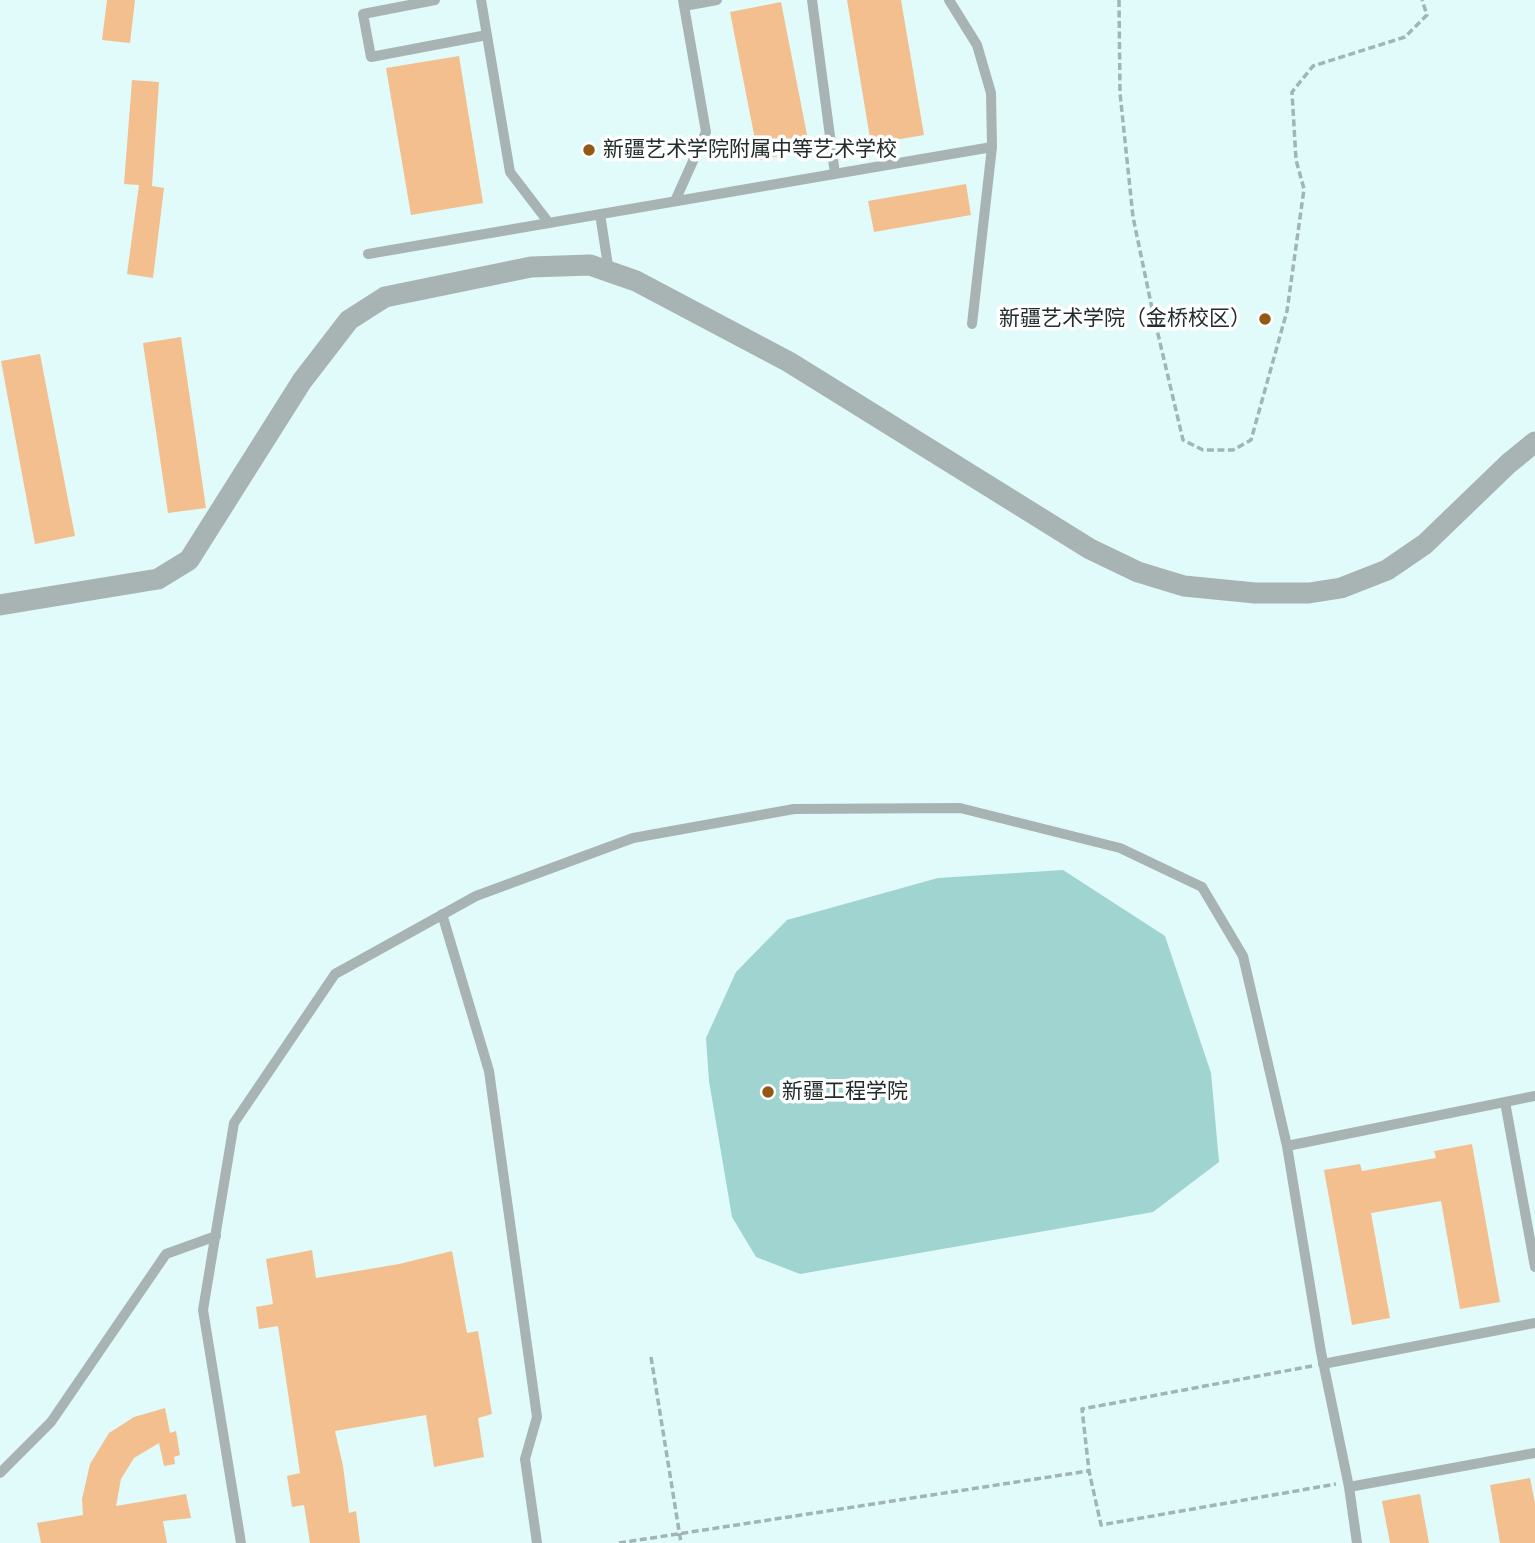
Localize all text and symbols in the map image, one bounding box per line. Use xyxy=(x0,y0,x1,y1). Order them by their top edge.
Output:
place label: 新疆艺术学院附属中等艺术学校 xyxy=(603,137,897,163)
marker: 新疆艺术学院附属中等艺术学校 xyxy=(581,142,597,158)
place label: 新疆艺术学院（金桥校区） xyxy=(999,306,1251,332)
marker: 新疆艺术学院（金桥校区） xyxy=(1257,311,1273,327)
place label: 新疆工程学院 xyxy=(782,1079,908,1105)
marker: 新疆工程学院 xyxy=(760,1084,776,1100)

